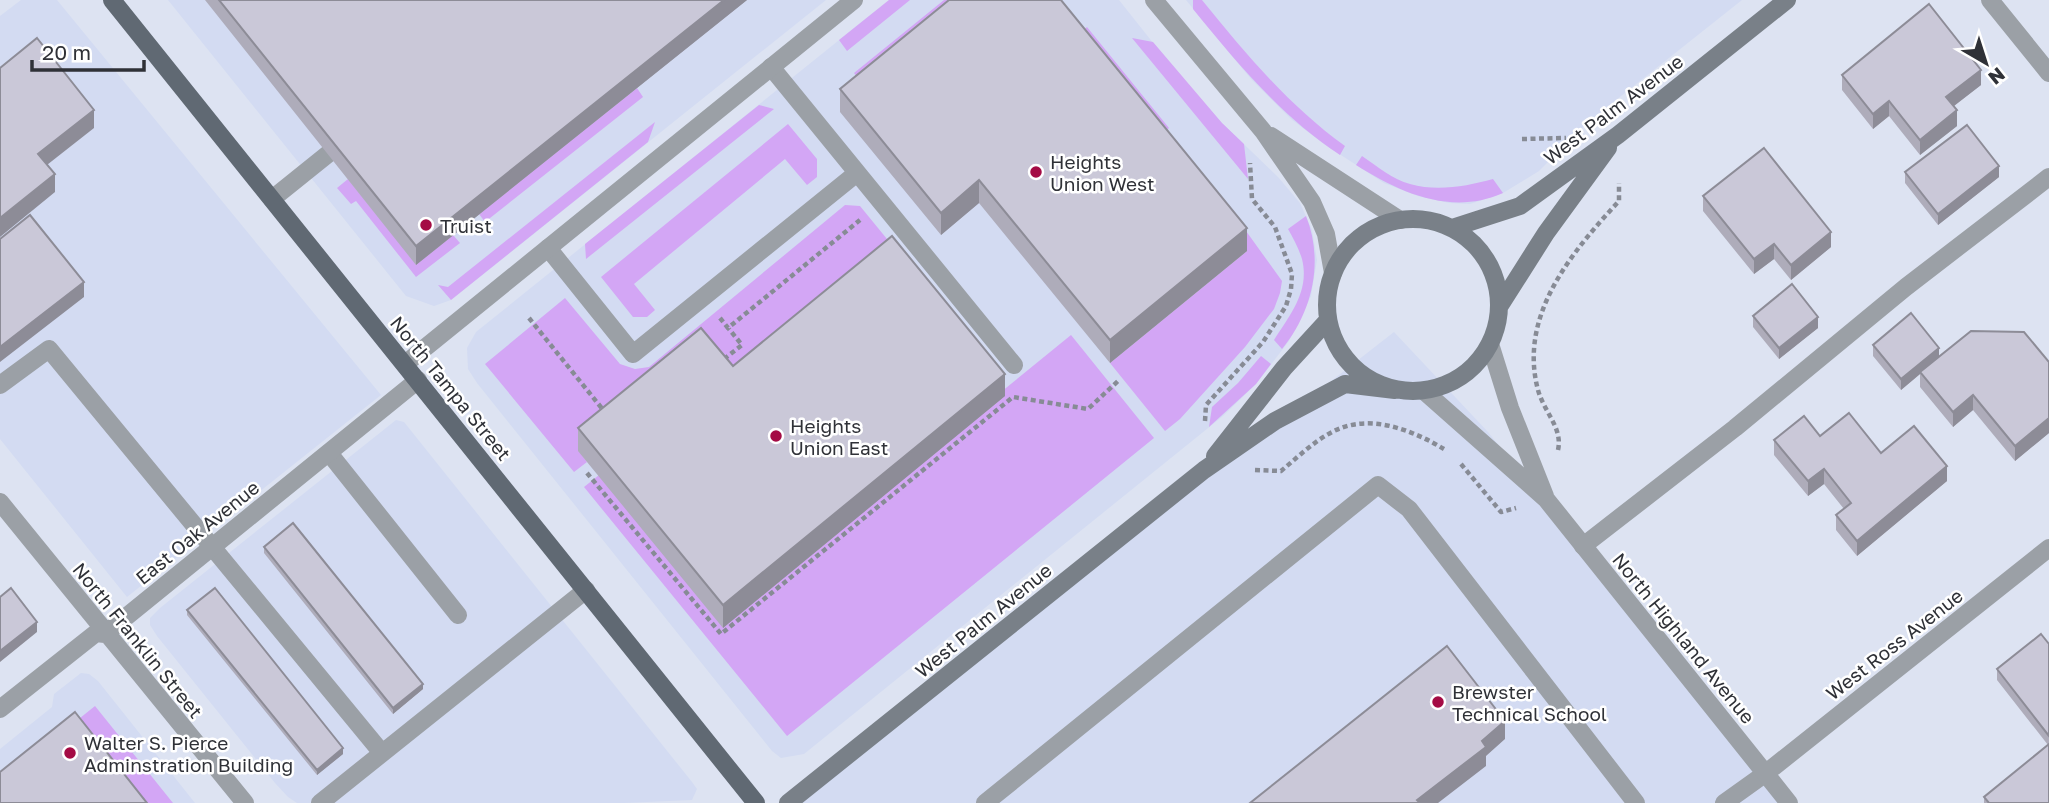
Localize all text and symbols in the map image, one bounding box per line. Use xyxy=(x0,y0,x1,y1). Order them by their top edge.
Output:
scale bar xyxy=(32,28,144,72)
north arrow xyxy=(1951,28,2021,98)
text: 20 m xyxy=(42,39,91,65)
street label: West Palm Avenue xyxy=(1539,49,1687,169)
text: N xyxy=(1984,63,2010,90)
place label: Heights Union West xyxy=(1050,150,1155,195)
marker: Heights Union West xyxy=(1028,164,1044,180)
place label: Truist xyxy=(440,214,492,237)
marker: Truist xyxy=(418,217,434,233)
street label: North Tampa Street xyxy=(386,311,516,465)
place label: Heights Union East xyxy=(790,414,888,459)
marker: Heights Union East xyxy=(768,428,784,444)
street label: East Oak Avenue xyxy=(131,475,263,589)
street label: North Highland Avenue xyxy=(1608,548,1760,728)
street label: North Franklin Street xyxy=(68,558,208,722)
street label: West Palm Avenue xyxy=(910,558,1056,682)
street label: West Ross Avenue xyxy=(1821,584,1967,704)
place label: Brewster Technical School xyxy=(1452,680,1607,725)
marker: Brewster Technical School xyxy=(1430,694,1446,710)
place label: Walter S. Pierce Adminstration Building xyxy=(84,731,293,776)
marker: Walter S. Pierce Adminstration Building xyxy=(62,745,78,761)

